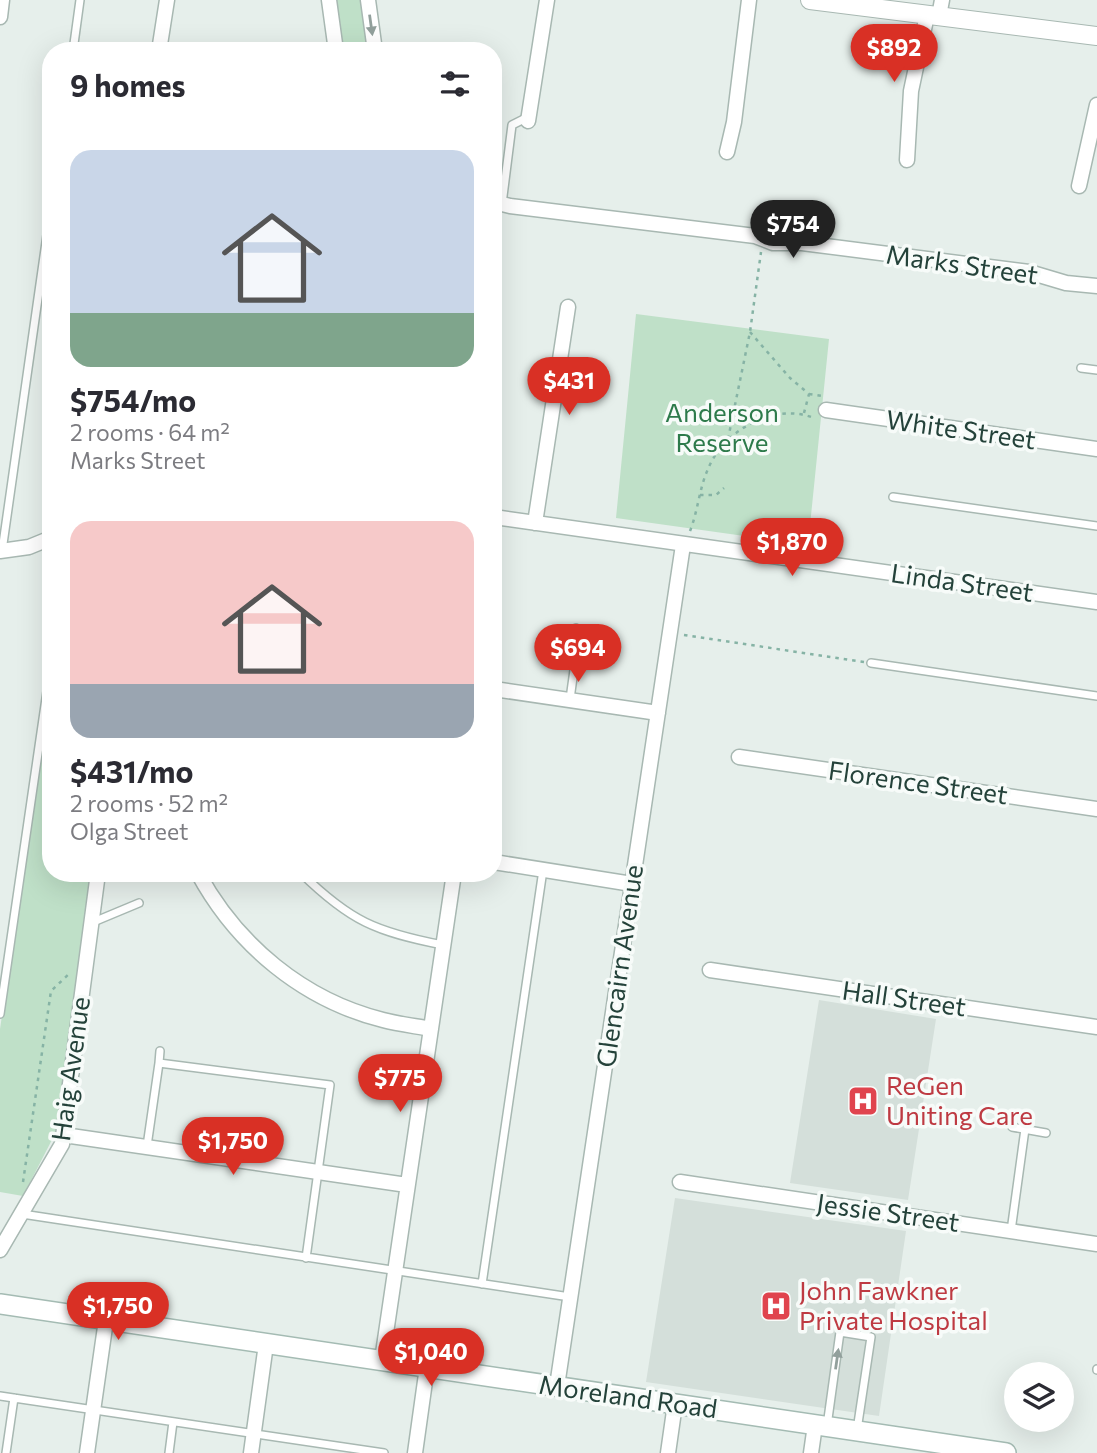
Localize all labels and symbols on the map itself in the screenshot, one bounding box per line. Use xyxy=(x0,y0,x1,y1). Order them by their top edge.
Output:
one-way arrow xyxy=(366,14,377,36)
pin: $892 xyxy=(853,24,935,84)
pin: $754 xyxy=(752,201,834,260)
street label: Marks Street xyxy=(884,238,1040,290)
pin: $431 xyxy=(528,358,610,417)
park label: Anderson Reserve xyxy=(665,396,779,457)
street label: White Street xyxy=(884,403,1038,454)
pin: $1,870 xyxy=(735,518,849,578)
street label: Linda Street xyxy=(889,556,1035,607)
pin: $694 xyxy=(537,624,619,684)
street label: Florence Street xyxy=(827,754,1010,809)
street label: Glencairn Avenue xyxy=(589,862,648,1069)
street label: Hall Street xyxy=(840,973,968,1022)
street label: Haig Avenue xyxy=(44,995,95,1143)
pin: $775 xyxy=(359,1054,441,1114)
place label: ReGen Uniting Care xyxy=(886,1069,1033,1130)
hospital icon: ReGen Uniting Care xyxy=(846,1084,880,1118)
pin: $1,750 xyxy=(176,1118,290,1177)
street label: Jessie Street xyxy=(815,1186,962,1237)
place label: John Fawkner Private Hospital xyxy=(799,1274,988,1335)
pin: $1,750 xyxy=(61,1282,175,1342)
hospital icon: John Fawkner Private Hospital xyxy=(759,1289,793,1323)
pin: $1,040 xyxy=(374,1328,488,1388)
one-way arrow xyxy=(831,1348,842,1370)
street label: Moreland Road xyxy=(537,1368,719,1423)

